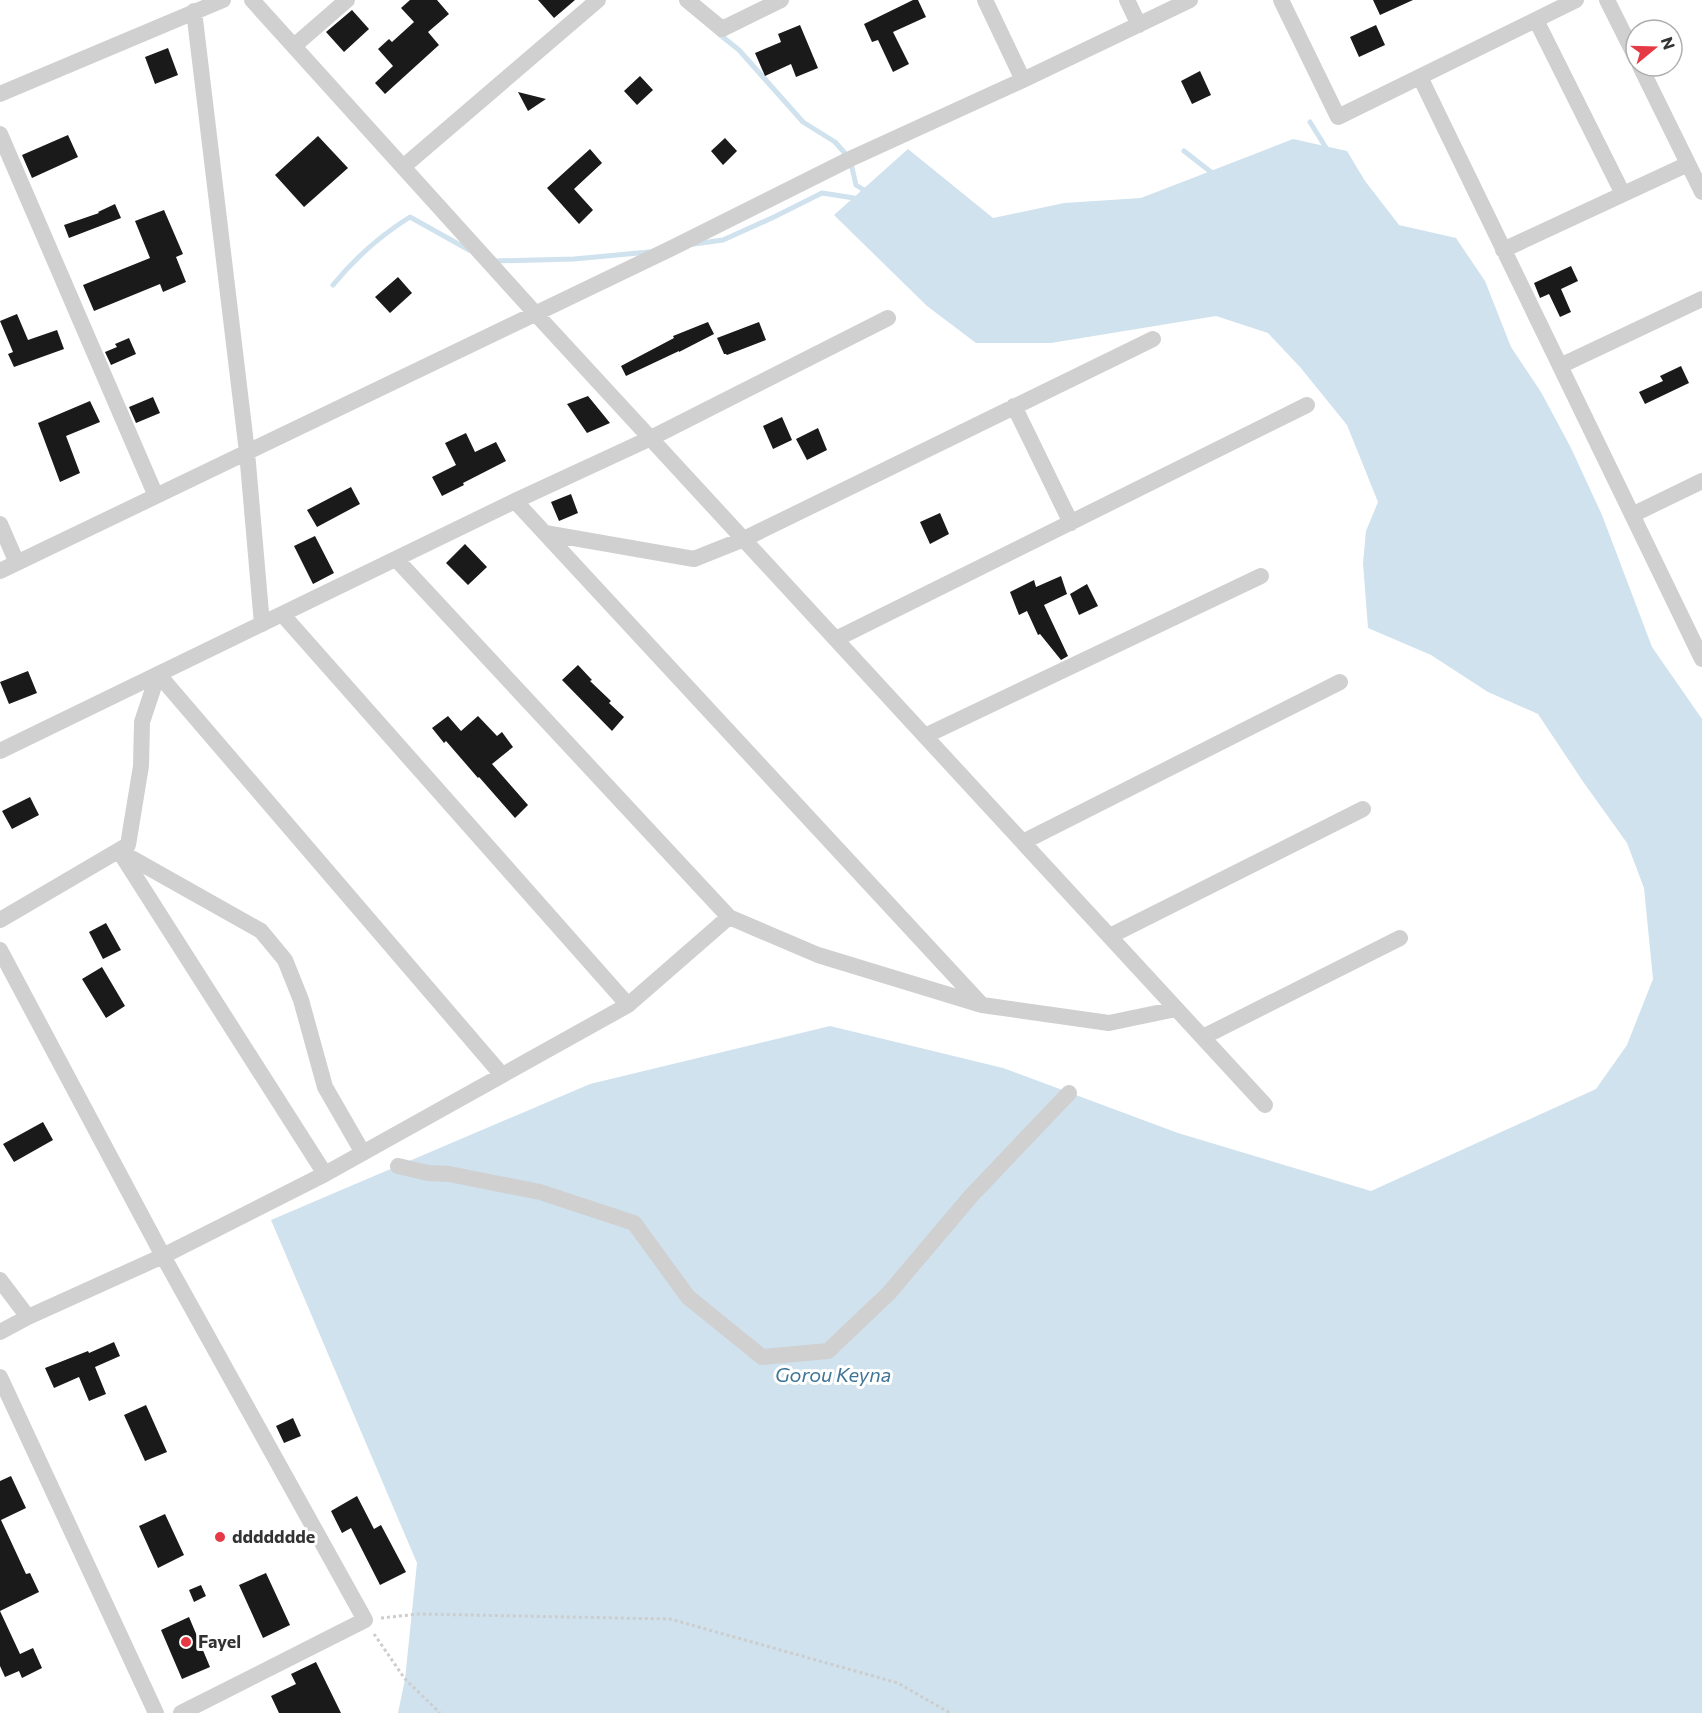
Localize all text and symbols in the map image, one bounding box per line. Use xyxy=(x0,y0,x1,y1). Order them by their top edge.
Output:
north arrow xyxy=(1624,18,1684,78)
text: N xyxy=(1658,34,1680,52)
water label: Gorou Keyna xyxy=(775,1362,891,1386)
place label: ddddddde xyxy=(232,1525,315,1547)
marker: ddddddde xyxy=(213,1530,227,1544)
place label: Fayel xyxy=(198,1630,241,1652)
marker: Fayel xyxy=(179,1635,193,1649)

